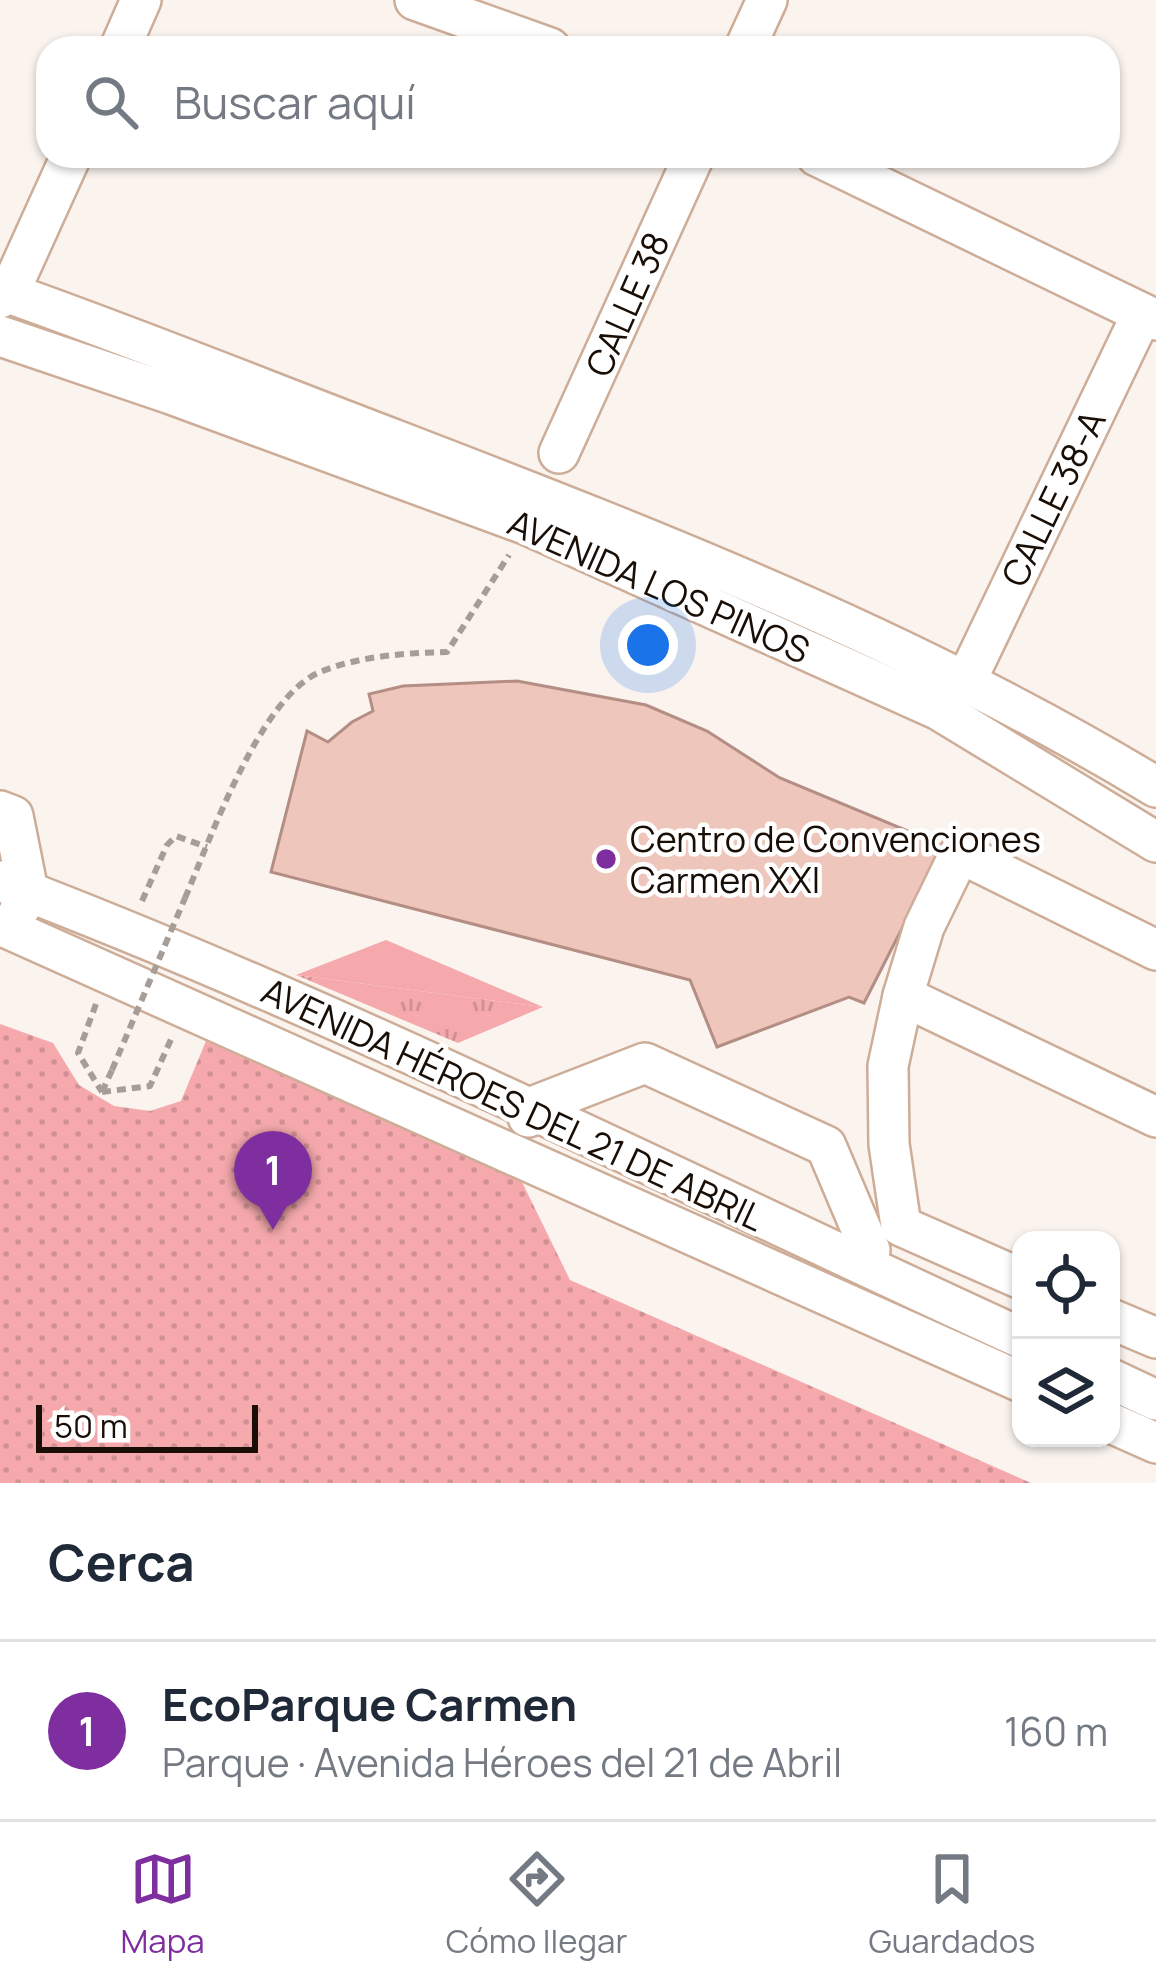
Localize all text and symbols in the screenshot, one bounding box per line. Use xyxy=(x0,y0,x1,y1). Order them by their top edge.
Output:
search box xyxy=(36,36,1120,168)
icon: search xyxy=(78,69,144,135)
text: Buscar aquí xyxy=(174,71,416,133)
street label: CALLE 38 xyxy=(573,224,681,384)
street label: CALLE 38-A xyxy=(989,402,1117,594)
street label: AVENIDA LOS PINOS xyxy=(501,497,817,675)
your location xyxy=(618,615,678,675)
place label: Centro de Convenciones Carmen XXI xyxy=(630,814,1041,904)
marker: Centro de Convenciones Carmen XXI xyxy=(593,846,619,872)
street label: AVENIDA HÉROES DEL 21 DE ABRIL xyxy=(255,968,771,1240)
pin: 1 xyxy=(234,1131,312,1230)
map controls xyxy=(1012,1231,1120,1447)
button: locate xyxy=(1012,1231,1120,1339)
button: layers xyxy=(1012,1339,1120,1447)
scale bar xyxy=(36,1399,258,1452)
text: 50 m xyxy=(54,1403,128,1448)
text: Cerca xyxy=(48,1527,195,1596)
text: EcoParque Carmen xyxy=(162,1673,577,1735)
text: 1 xyxy=(78,1704,96,1758)
text: 160 m xyxy=(1004,1704,1108,1758)
text: Parque · Avenida Héroes del 21 de Abril xyxy=(162,1735,842,1789)
tab: Mapa xyxy=(121,1846,205,1963)
tab: Cómo llegar xyxy=(446,1846,627,1963)
tab: Guardados xyxy=(869,1846,1035,1963)

